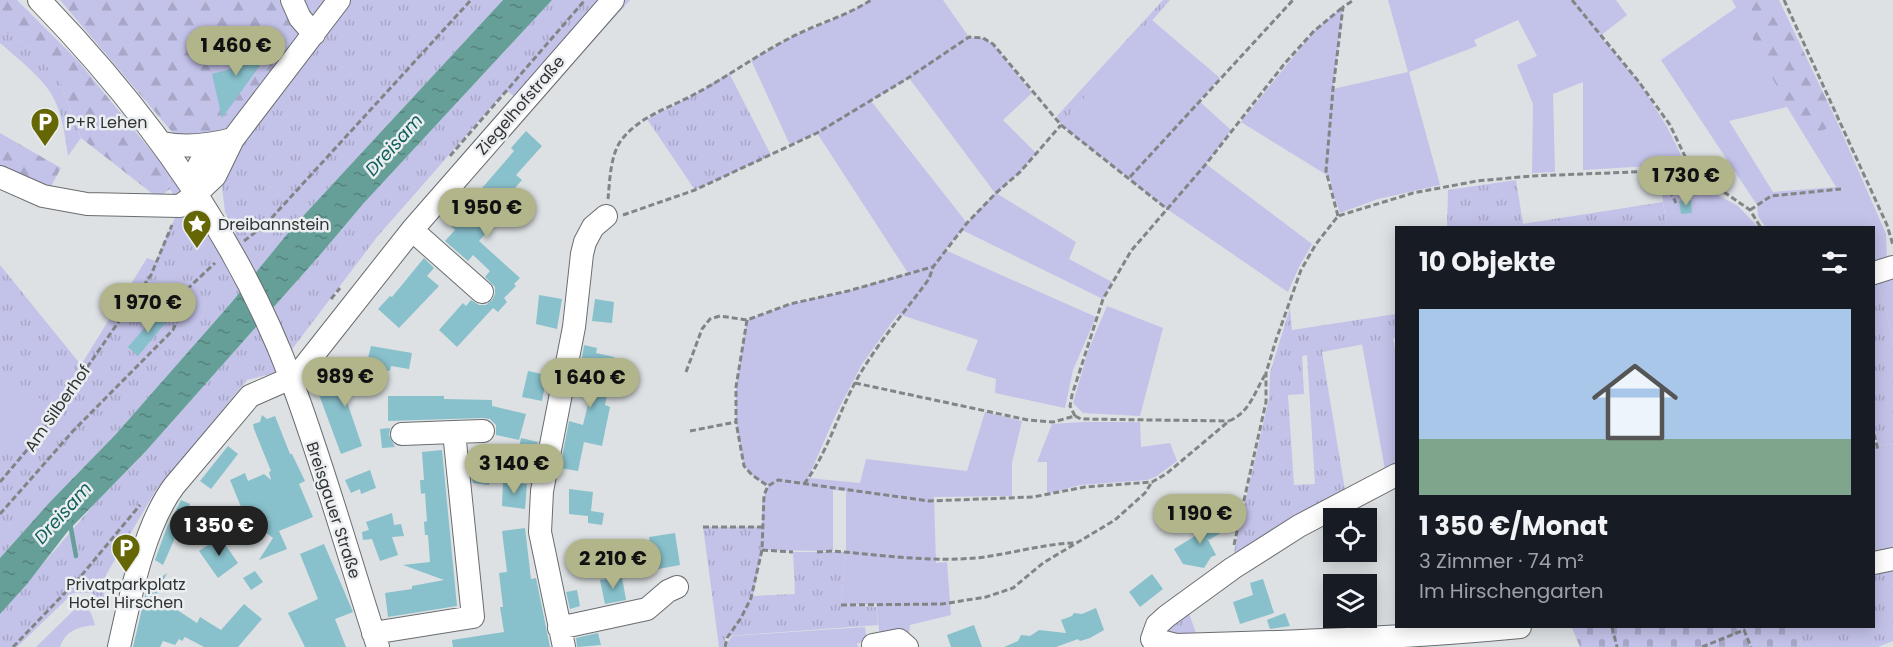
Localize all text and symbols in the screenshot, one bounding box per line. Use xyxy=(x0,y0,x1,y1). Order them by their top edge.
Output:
pin: 1 460 € xyxy=(181,26,291,77)
text: 1 460 € xyxy=(200,31,272,59)
street label: Ziegelhofstraße xyxy=(471,51,570,160)
parking icon: P+R Lehen xyxy=(29,106,61,148)
water label: Dreisam xyxy=(359,108,428,181)
place label: P+R Lehen xyxy=(66,111,147,134)
pin: 1 730 € xyxy=(1631,156,1741,207)
text: 1 730 € xyxy=(1652,161,1720,189)
pin: 1 950 € xyxy=(432,188,542,239)
text: 1 950 € xyxy=(452,193,522,221)
place icon: Dreibannstein xyxy=(181,208,213,250)
place label: Dreibannstein xyxy=(218,213,330,236)
text: 10 Objekte xyxy=(1419,244,1556,280)
icon: filters xyxy=(1818,246,1851,279)
pin: 1 970 € xyxy=(93,283,203,334)
text: 1 970 € xyxy=(114,288,182,316)
icon: home xyxy=(1581,348,1689,456)
pin: 989 € xyxy=(303,357,387,408)
pin: 1 640 € xyxy=(535,358,645,409)
street label: Am Silberhof xyxy=(19,360,96,456)
text: 989 € xyxy=(316,362,374,390)
text: 1 640 € xyxy=(554,363,626,391)
street label: Breisgauer Straße xyxy=(301,439,367,582)
pin: 3 140 € xyxy=(459,444,569,495)
text: 3 140 € xyxy=(479,449,549,477)
water label: Dreisam xyxy=(28,476,97,549)
pin: 1 190 € xyxy=(1145,494,1255,545)
text: 1 190 € xyxy=(1168,499,1232,527)
pin: 1 350 € xyxy=(164,506,274,557)
map controls xyxy=(1323,508,1377,628)
button: locate xyxy=(1323,508,1377,562)
text: 1 350 €/Monat xyxy=(1419,508,1608,544)
text: 1 350 € xyxy=(184,511,254,539)
parking icon: Privatparkplatz Hotel Hirschen xyxy=(110,532,142,574)
pin: 2 210 € xyxy=(558,539,668,590)
text: 2 210 € xyxy=(579,544,647,572)
text: 3 Zimmer · 74 m² xyxy=(1419,547,1584,575)
place label: Privatparkplatz Hotel Hirschen xyxy=(66,573,186,614)
button: layers xyxy=(1323,574,1377,628)
text: Im Hirschengarten xyxy=(1419,577,1604,605)

